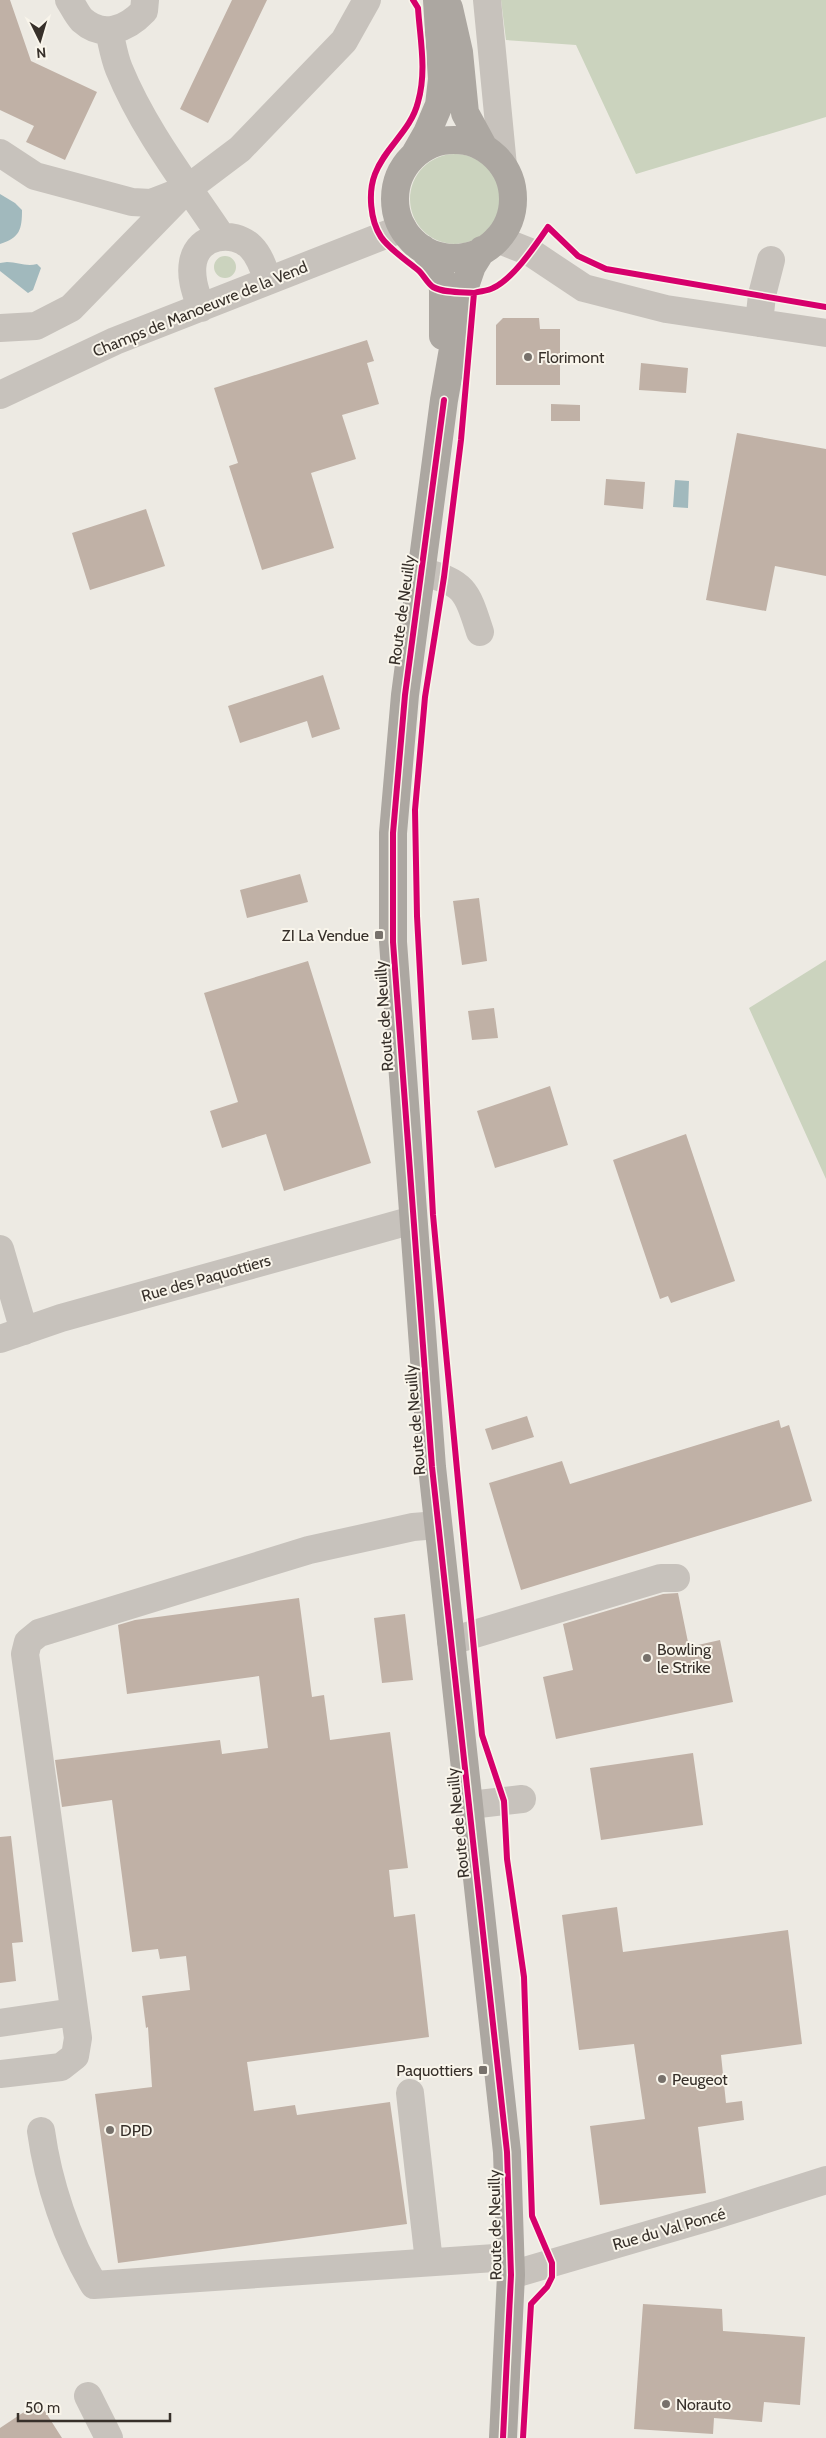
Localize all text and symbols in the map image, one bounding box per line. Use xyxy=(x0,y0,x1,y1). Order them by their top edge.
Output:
north arrow xyxy=(15,15,65,65)
text: N xyxy=(35,44,47,62)
street label: Champs de Manoeuvre de la Vend xyxy=(90,257,310,361)
place label: Florimont xyxy=(538,348,605,367)
marker: Florimont xyxy=(522,351,534,363)
street label: Route de Neuilly xyxy=(385,554,419,666)
place label: ZI La Vendue xyxy=(282,926,369,945)
marker: ZI La Vendue xyxy=(373,929,385,941)
street label: Route de Neuilly xyxy=(371,960,397,1072)
street label: Rue des Paquottiers xyxy=(139,1250,273,1306)
street label: Route de Neuilly xyxy=(401,1364,429,1476)
place label: Bowling le Strike xyxy=(657,1640,712,1677)
marker: Bowling le Strike xyxy=(641,1652,653,1664)
street label: Route de Neuilly xyxy=(443,1767,473,1879)
place label: Paquottiers xyxy=(396,2061,473,2080)
marker: Paquottiers xyxy=(477,2064,489,2076)
place label: Peugeot xyxy=(672,2070,728,2089)
marker: Peugeot xyxy=(656,2073,668,2085)
place label: DPD xyxy=(120,2121,152,2140)
marker: DPD xyxy=(104,2124,116,2136)
street label: Route de Neuilly xyxy=(485,2169,505,2281)
street label: Rue du Val Poncé xyxy=(610,2204,728,2254)
scale bar xyxy=(18,2390,170,2422)
place label: Norauto xyxy=(676,2395,731,2414)
marker: Norauto xyxy=(660,2398,672,2410)
text: 50 m xyxy=(25,2399,60,2417)

